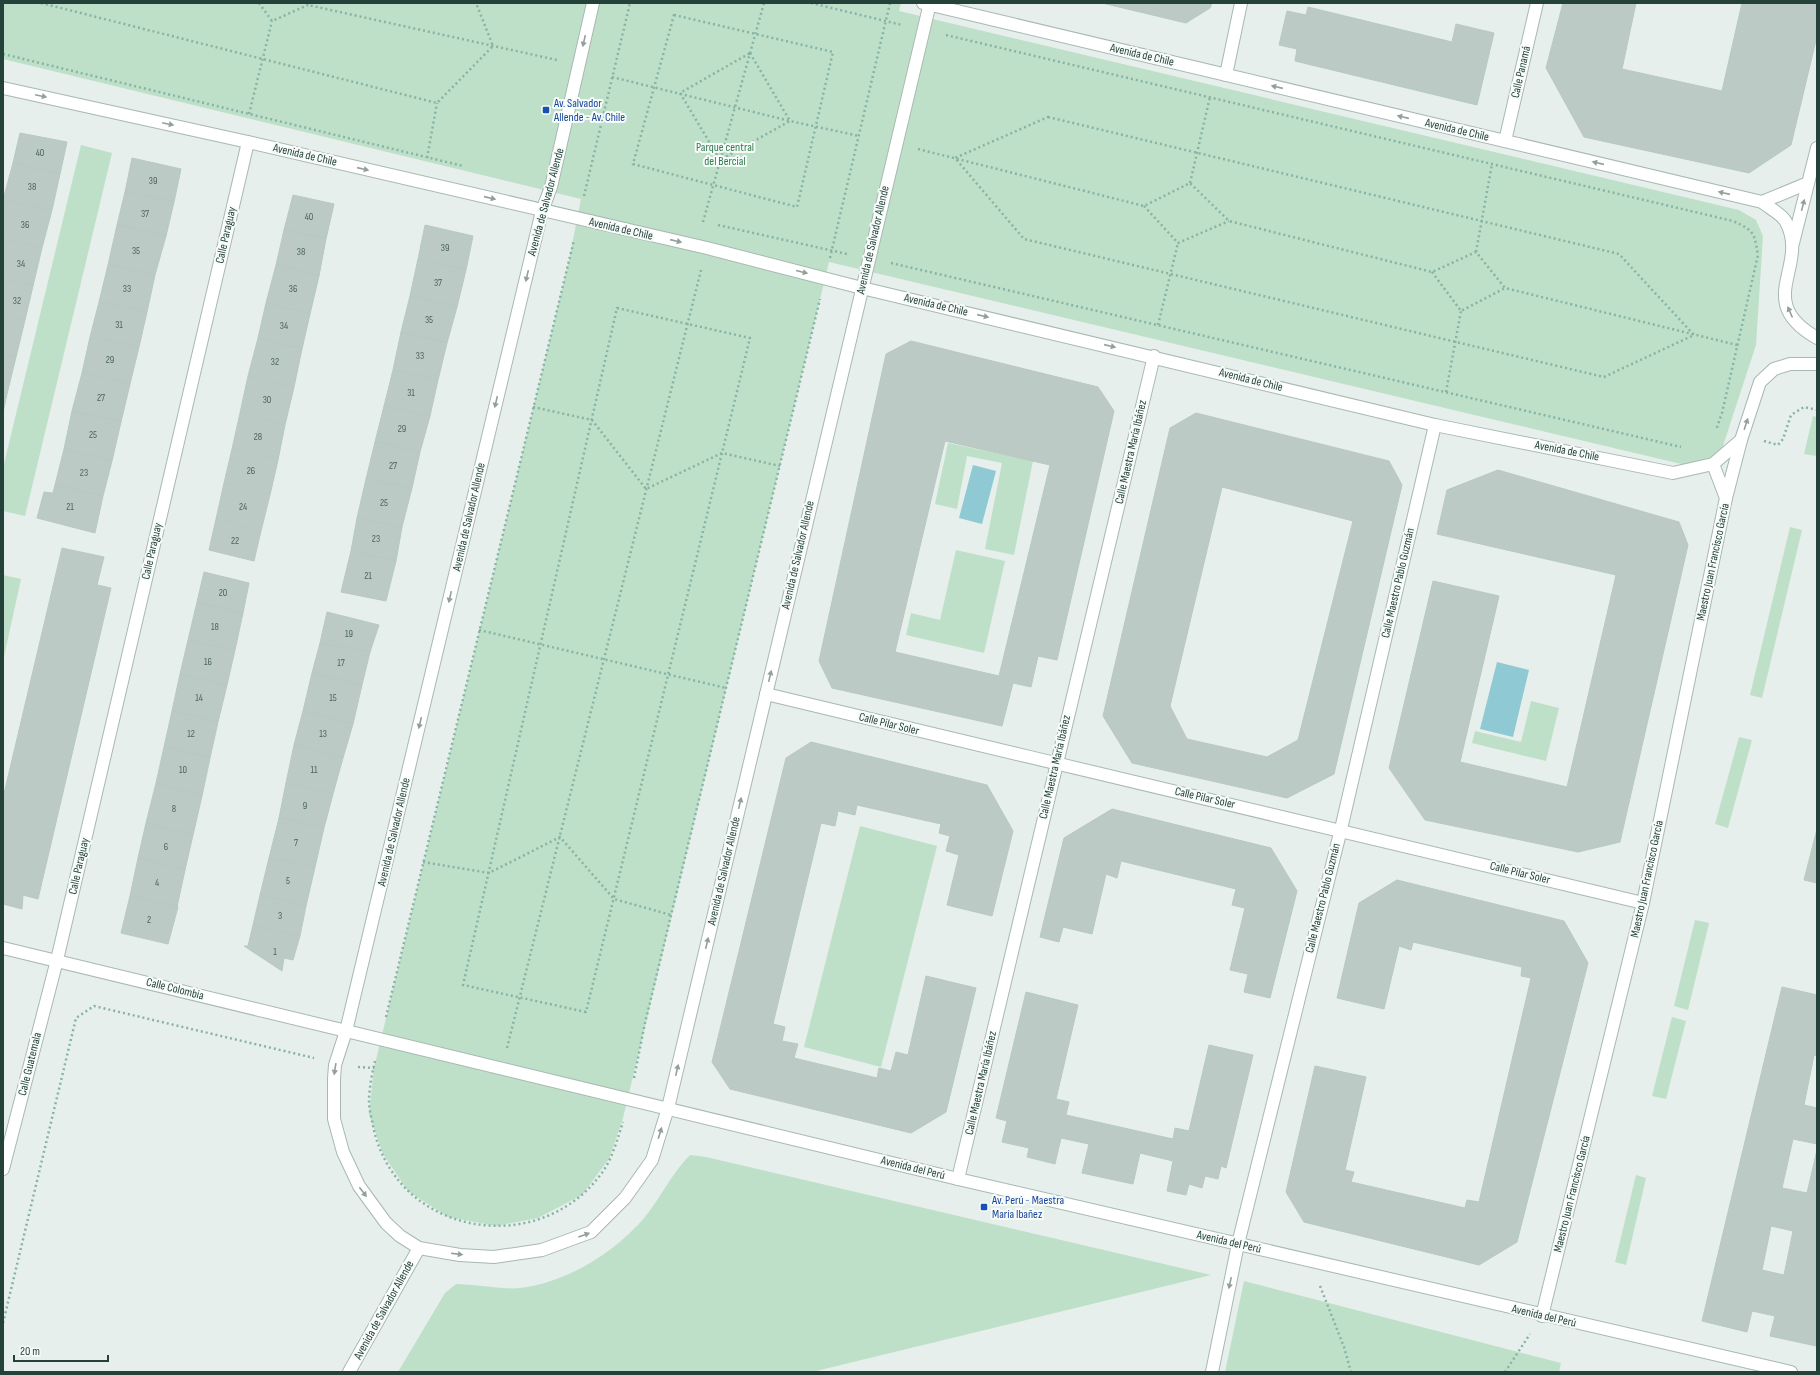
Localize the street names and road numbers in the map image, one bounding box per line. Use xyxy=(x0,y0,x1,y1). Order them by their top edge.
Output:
street label: Avenida de Chile xyxy=(1108,40,1176,70)
street label: Calle Panamá xyxy=(1508,44,1534,100)
street label: Avenida de Chile xyxy=(1423,115,1491,145)
street label: Avenida de Chile xyxy=(271,140,339,170)
street label: Avenida de Salvador Allende xyxy=(524,146,568,258)
street label: Avenida de Salvador Allende xyxy=(853,184,893,297)
street label: Calle Paraguay xyxy=(212,205,240,265)
street label: Avenida de Chile xyxy=(587,214,655,244)
street label: Avenida de Chile xyxy=(902,290,970,320)
street label: Avenida de Chile xyxy=(1217,365,1285,395)
street label: Calle Maestra María Ibáñez xyxy=(1112,398,1150,505)
street label: Avenida de Chile xyxy=(1533,437,1601,465)
street label: Avenida de Salvador Allende xyxy=(449,461,489,574)
street label: Avenida de Salvador Allende xyxy=(778,499,818,612)
street label: Maestro Juan Francisco García xyxy=(1693,501,1733,622)
street label: Calle Paraguay xyxy=(138,521,166,581)
street label: Calle Maestro Pablo Guzmán xyxy=(1378,526,1418,640)
street label: Calle Pilar Soler xyxy=(857,709,921,739)
street label: Calle Maestra María Ibáñez xyxy=(1036,713,1074,820)
street label: Avenida de Salvador Allende xyxy=(374,776,414,889)
street label: Calle Pilar Soler xyxy=(1173,784,1237,812)
street label: Avenida de Salvador Allende xyxy=(704,815,744,928)
street label: Maestro Juan Francisco García xyxy=(1627,818,1667,939)
street label: Calle Paraguay xyxy=(65,836,93,896)
street label: Calle Maestro Pablo Guzmán xyxy=(1302,842,1344,954)
street label: Calle Pilar Soler xyxy=(1488,858,1552,888)
street label: Calle Colombia xyxy=(145,975,206,1003)
street label: Calle Maestra María Ibáñez xyxy=(962,1029,1000,1136)
street label: Calle Guatemala xyxy=(15,1030,45,1097)
street label: Maestro Juan Francisco García xyxy=(1550,1134,1594,1254)
street label: Avenida del Perú xyxy=(878,1153,947,1183)
street label: Avenida del Perú xyxy=(1194,1227,1263,1257)
street label: Avenida de Salvador Allende xyxy=(350,1258,418,1363)
street label: Avenida del Perú xyxy=(1509,1301,1578,1331)

